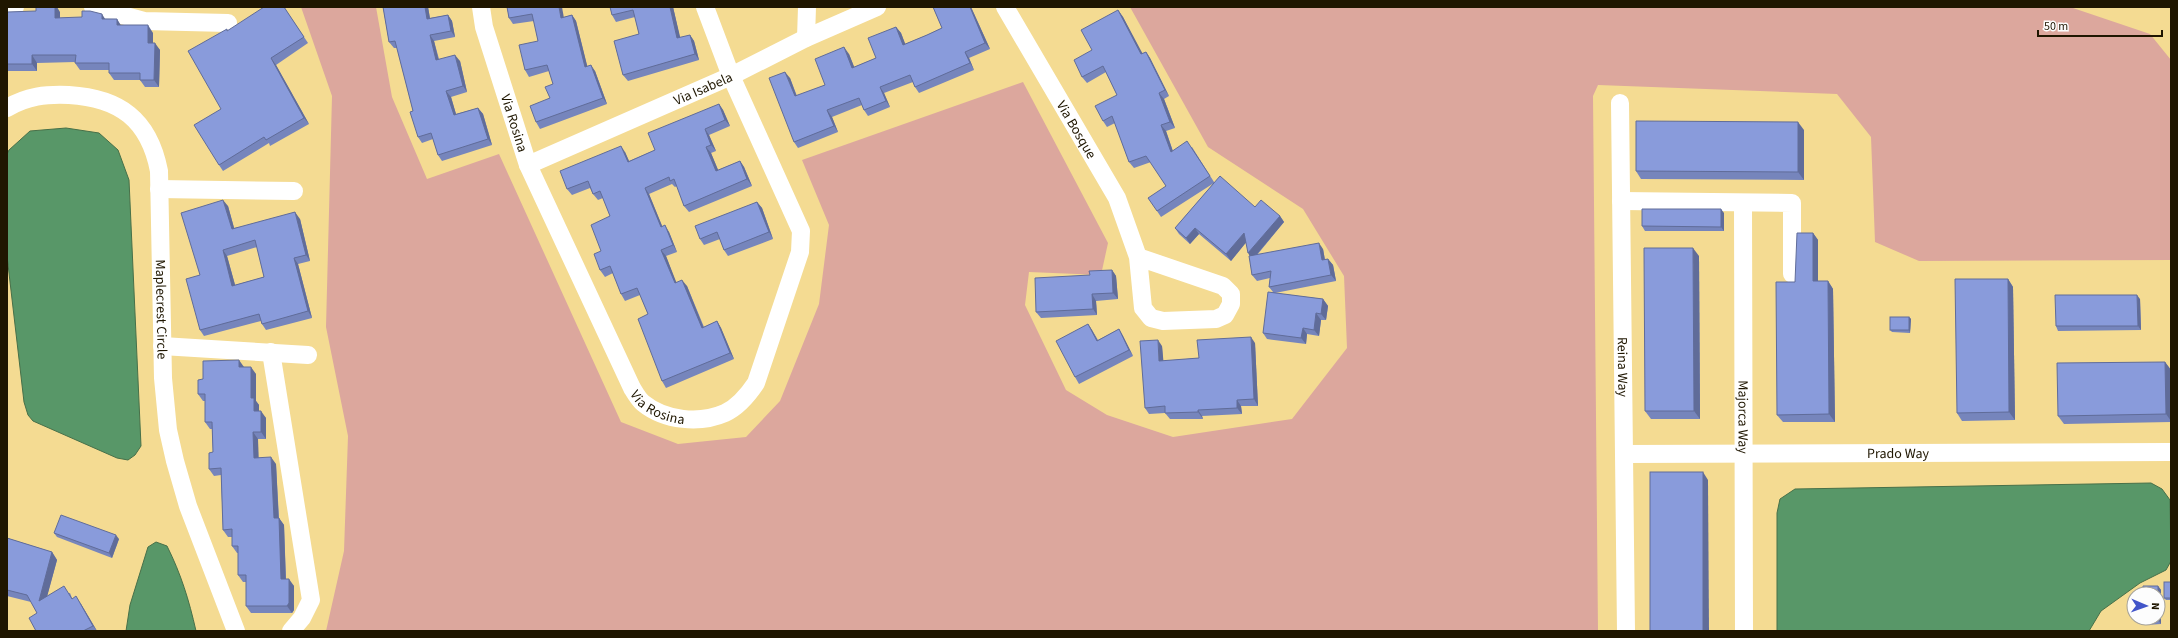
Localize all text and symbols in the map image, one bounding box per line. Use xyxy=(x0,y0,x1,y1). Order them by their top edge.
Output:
scale bar xyxy=(2038,12,2162,38)
text: 50 m xyxy=(2044,18,2068,35)
street label: Via Isabela xyxy=(671,68,736,111)
street label: Via Rosina xyxy=(495,92,532,155)
street label: Via Bosque xyxy=(1051,97,1101,163)
street label: Maplecrest Circle xyxy=(150,259,172,360)
street label: Reina Way xyxy=(1612,337,1632,398)
street label: Majorca Way xyxy=(1732,380,1753,454)
street label: Via Rosina xyxy=(625,386,686,430)
street label: Prado Way xyxy=(1867,444,1930,464)
north arrow xyxy=(2126,586,2166,626)
text: N xyxy=(2148,602,2163,610)

